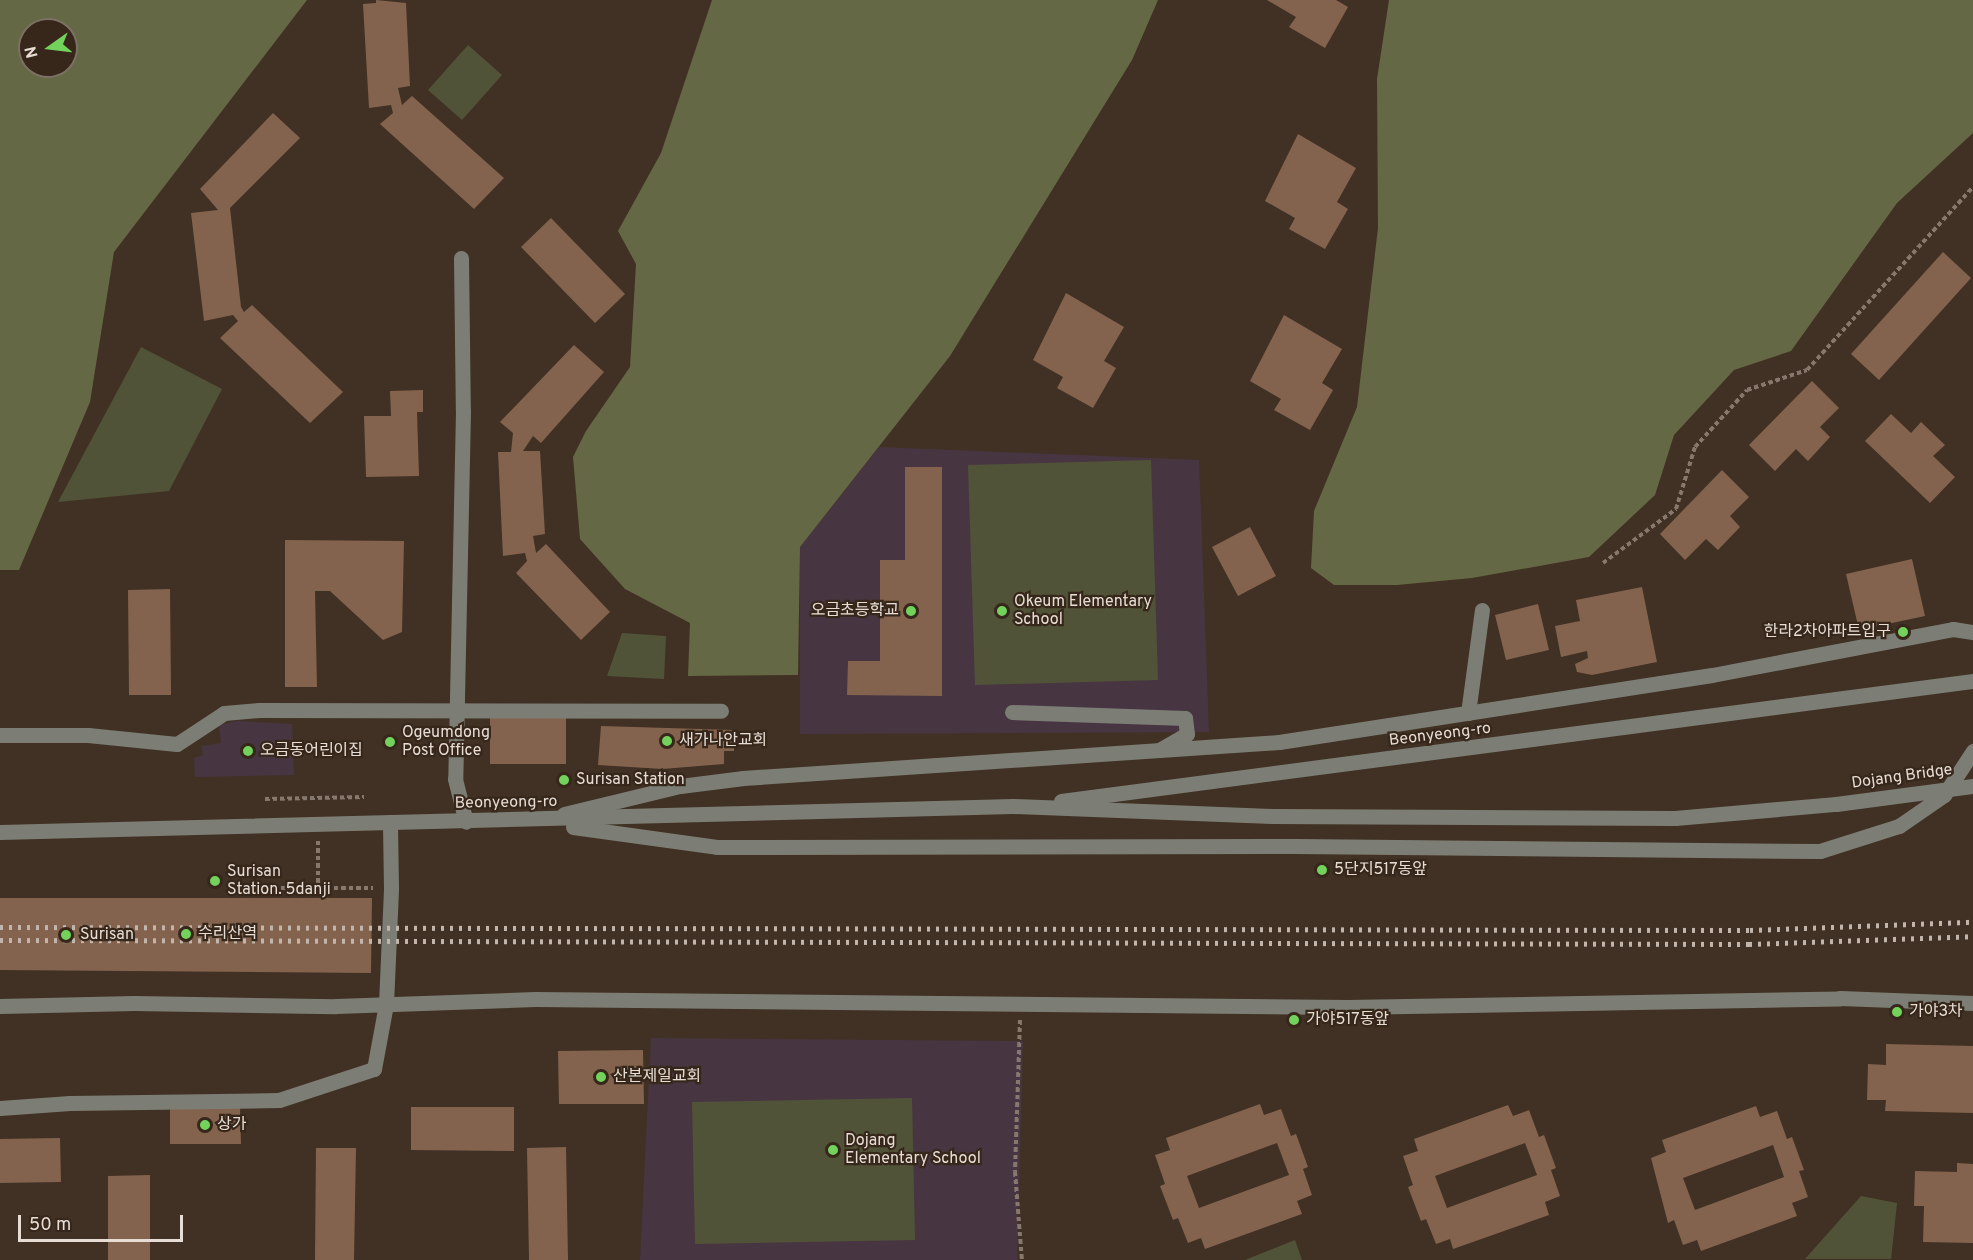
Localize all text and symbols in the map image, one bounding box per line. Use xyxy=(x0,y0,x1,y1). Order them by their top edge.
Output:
north arrow xyxy=(18,18,78,78)
text: N xyxy=(21,44,44,60)
place label: Okeum Elementary School xyxy=(1014,592,1152,630)
place label: 오금초등학교 xyxy=(811,601,899,621)
marker: 오금초등학교 xyxy=(904,604,918,618)
marker: Okeum Elementary School xyxy=(995,604,1009,618)
place label: 한라2차아파트입구 xyxy=(1763,622,1891,642)
marker: 한라2차아파트입구 xyxy=(1896,625,1910,639)
street label: Beonyeong-ro xyxy=(1388,719,1492,751)
place label: Ogeumdong Post Office xyxy=(402,723,490,761)
place label: 새가나안교회 xyxy=(679,731,767,751)
marker: 새가나안교회 xyxy=(660,734,674,748)
marker: Ogeumdong Post Office xyxy=(383,735,397,749)
place label: 오금동어린이집 xyxy=(260,741,363,761)
marker: 오금동어린이집 xyxy=(241,744,255,758)
street label: Dojang Bridge xyxy=(1850,760,1954,794)
place label: Surisan Station xyxy=(576,770,685,790)
marker: Surisan Station xyxy=(557,773,571,787)
street label: Beonyeong-ro xyxy=(454,793,558,813)
place label: 5단지517동앞 xyxy=(1334,860,1427,880)
place label: Surisan Station. 5danji xyxy=(227,862,331,900)
marker: 5단지517동앞 xyxy=(1315,863,1329,877)
marker: Surisan Station. 5danji xyxy=(208,874,222,888)
place label: 수리산역 xyxy=(198,924,257,944)
place label: Surisan xyxy=(80,925,134,945)
marker: Surisan xyxy=(57,926,75,944)
marker: 수리산역 xyxy=(179,927,193,941)
place label: 가야3차 xyxy=(1909,1002,1963,1022)
marker: 가야3차 xyxy=(1890,1005,1904,1019)
place label: 가야517동앞 xyxy=(1306,1010,1389,1030)
marker: 가야517동앞 xyxy=(1287,1013,1301,1027)
place label: 산본제일교회 xyxy=(613,1067,701,1087)
marker: 산본제일교회 xyxy=(594,1070,608,1084)
place label: 상가 xyxy=(217,1115,246,1135)
marker: 상가 xyxy=(198,1118,212,1132)
place label: Dojang Elementary School xyxy=(845,1131,981,1169)
marker: Dojang Elementary School xyxy=(826,1143,840,1157)
scale bar xyxy=(21,1203,186,1241)
text: 50 m xyxy=(29,1214,71,1237)

